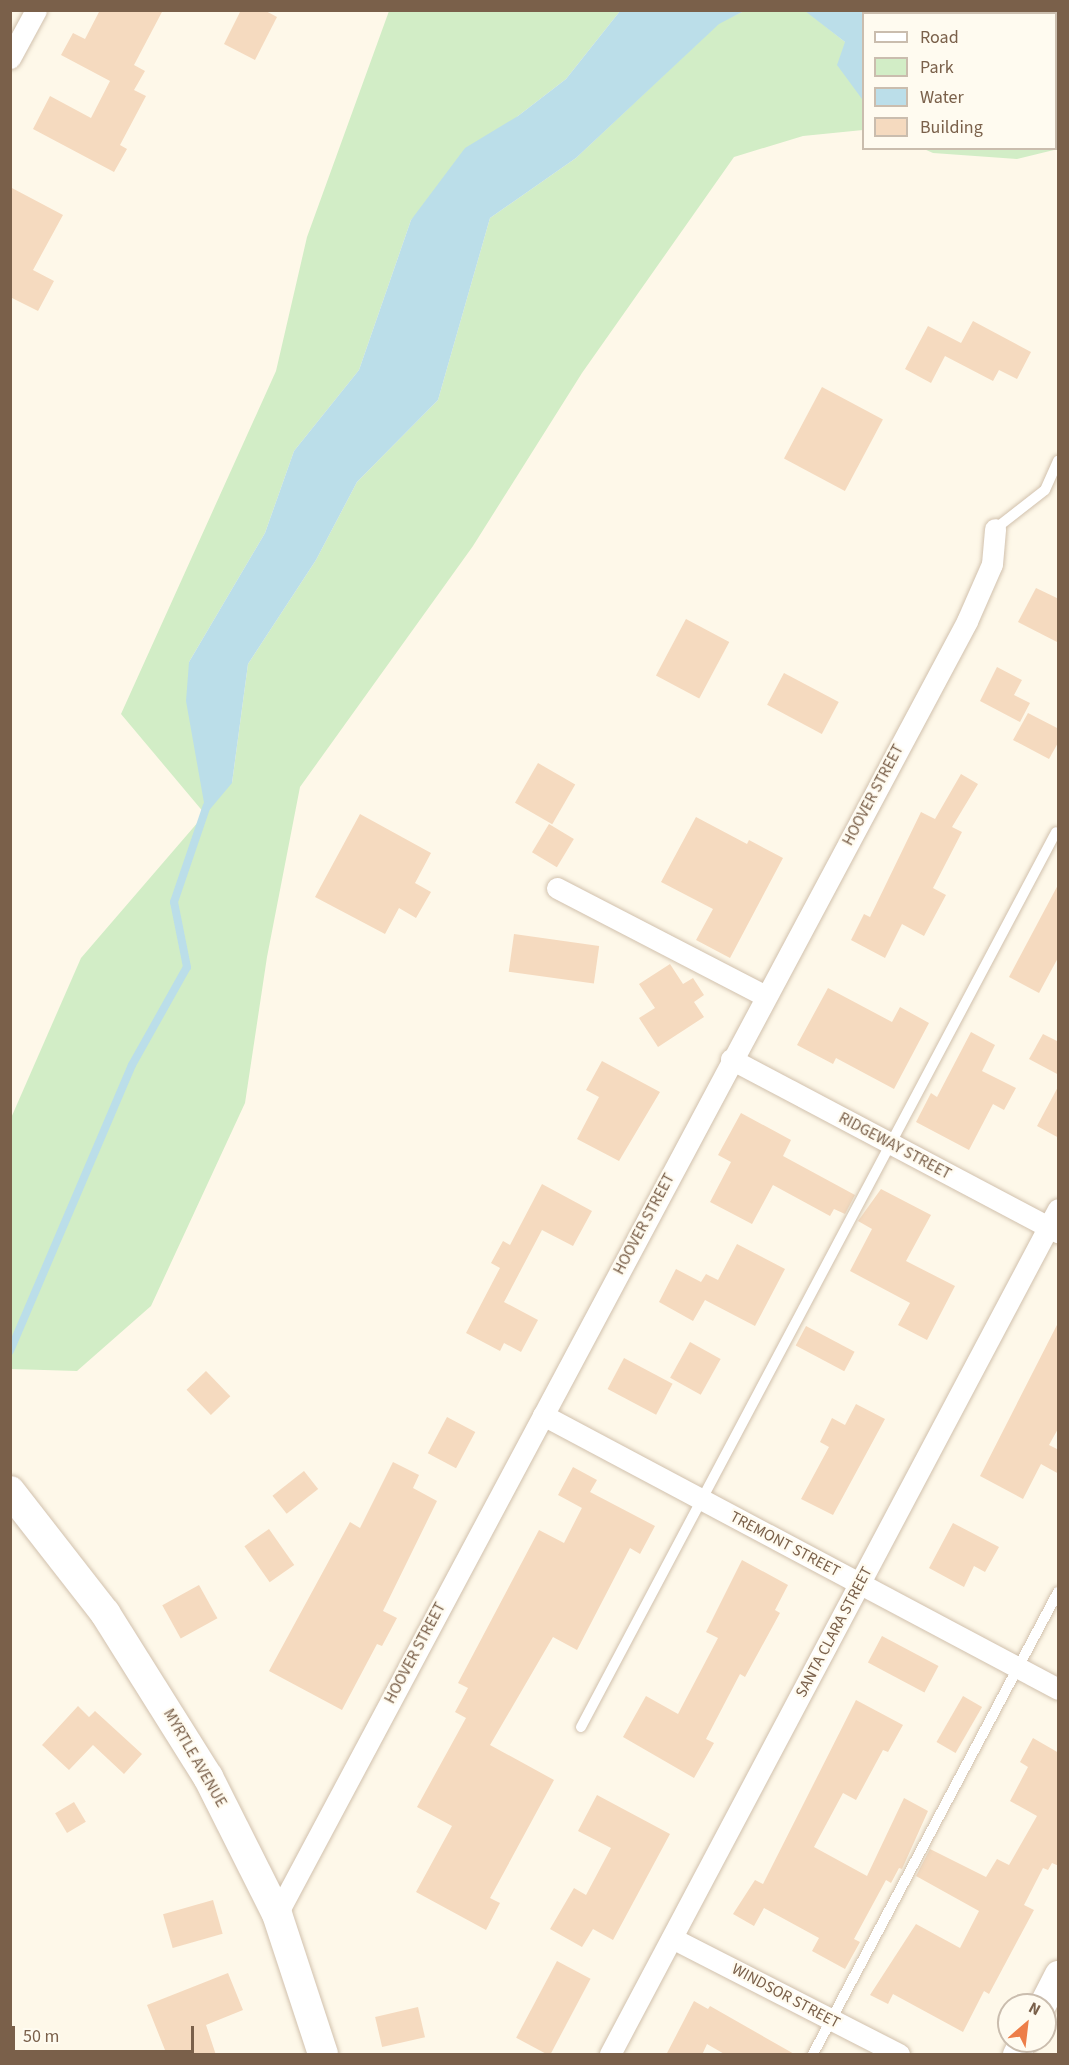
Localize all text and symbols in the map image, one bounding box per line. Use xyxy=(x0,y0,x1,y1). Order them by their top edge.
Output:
legend xyxy=(862,12,1057,150)
text: Road xyxy=(920,25,959,50)
text: Park xyxy=(920,55,954,80)
text: Water xyxy=(920,85,964,110)
text: Building xyxy=(920,115,983,140)
street label: HOOVER STREET xyxy=(838,741,908,849)
street label: RIDGEWAY STREET xyxy=(835,1108,955,1184)
street label: HOOVER STREET xyxy=(609,1170,679,1278)
street label: TREMONT STREET xyxy=(727,1507,843,1581)
street label: SANTA CLARA STREET xyxy=(791,1563,877,1701)
street label: HOOVER STREET xyxy=(380,1599,450,1707)
street label: MYRTLE AVENUE xyxy=(159,1705,231,1811)
street label: WINDSOR STREET xyxy=(729,1959,843,2033)
north arrow xyxy=(997,1993,1057,2053)
text: N xyxy=(1025,1997,1044,2021)
scale bar xyxy=(15,2014,196,2052)
text: 50 m xyxy=(23,2024,59,2049)

